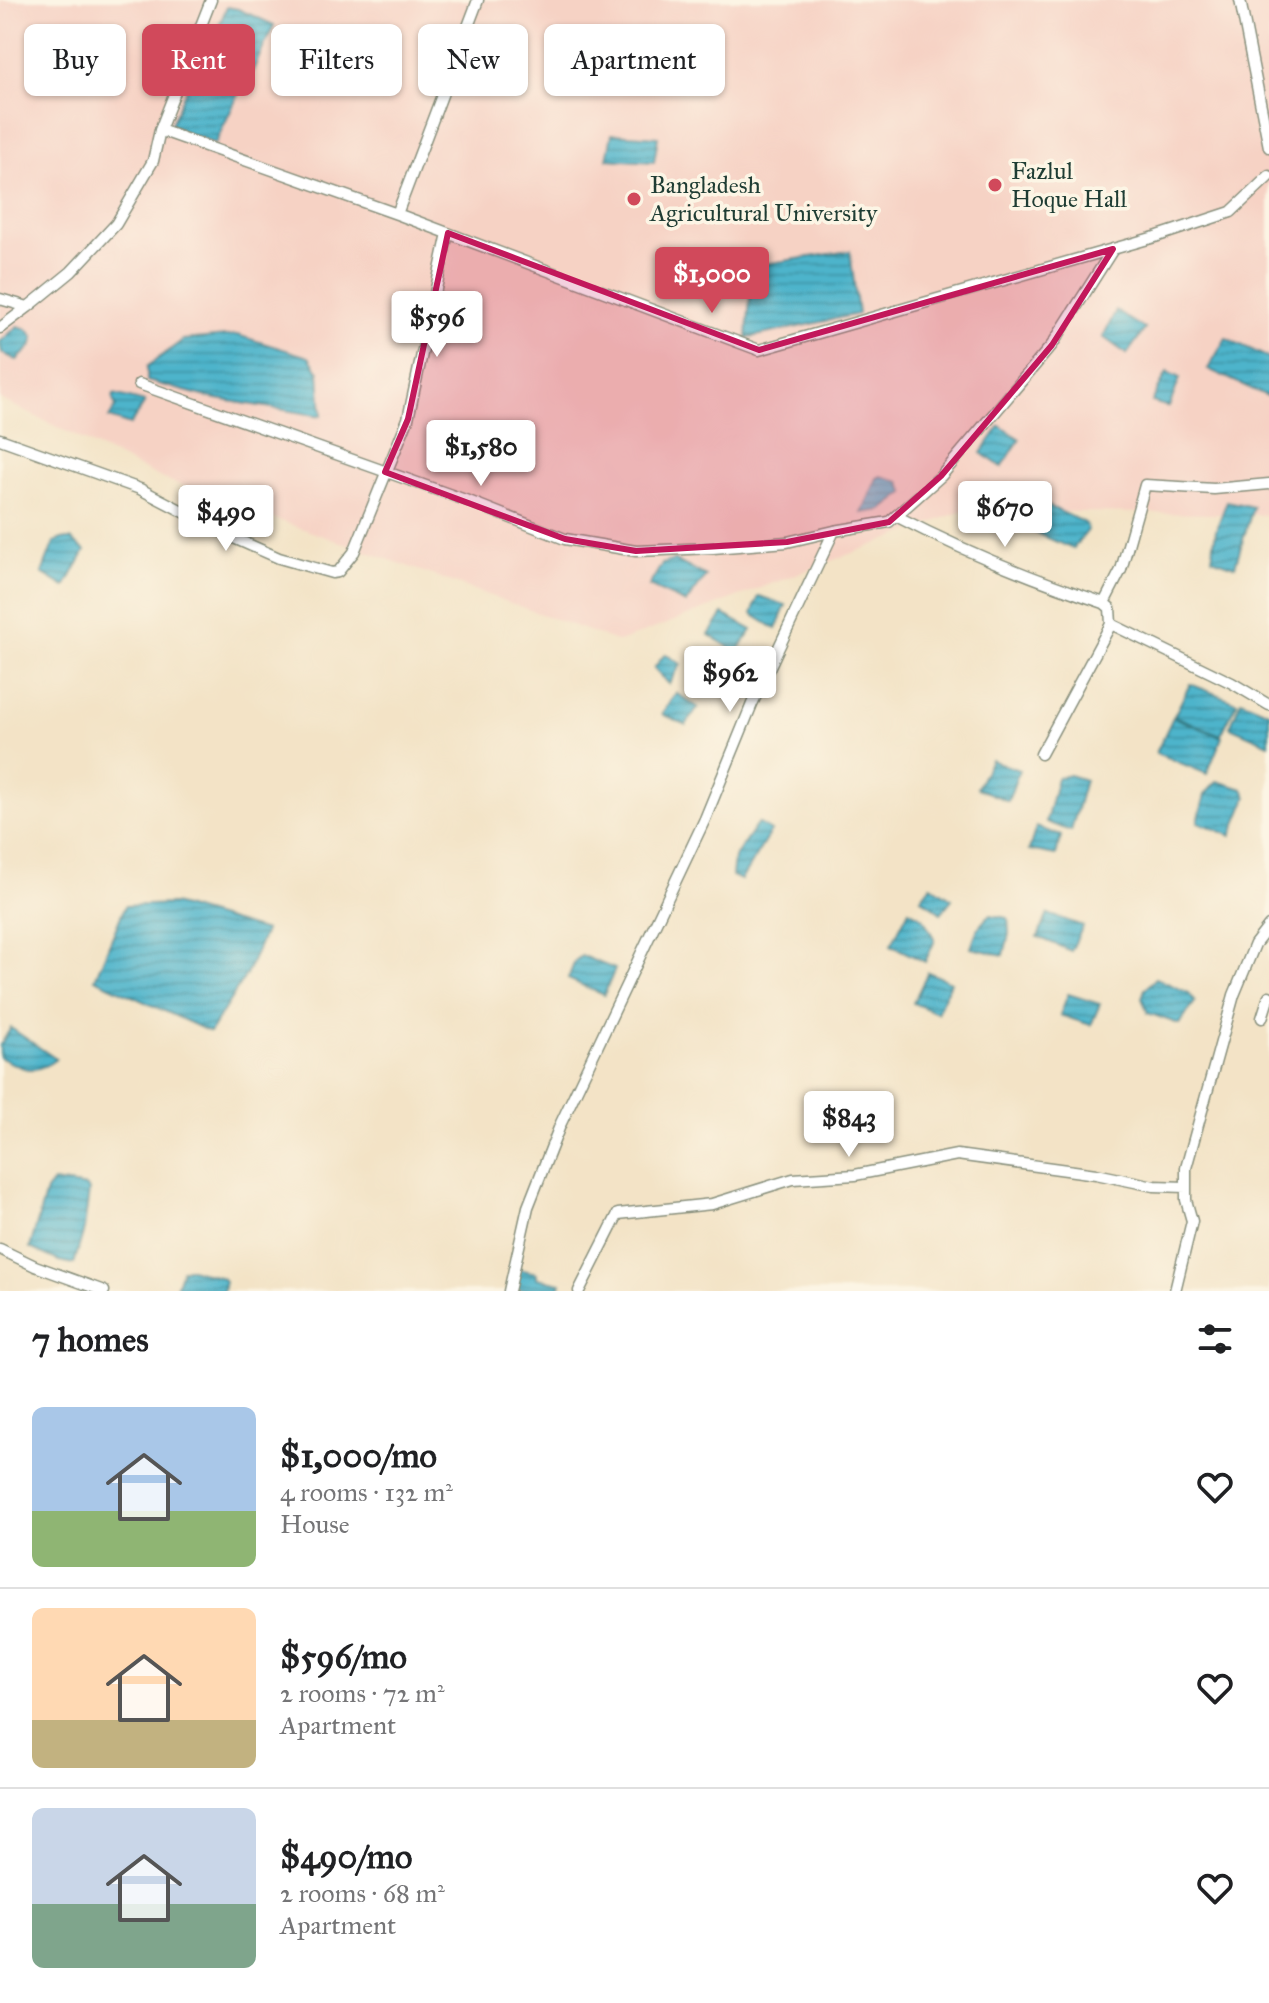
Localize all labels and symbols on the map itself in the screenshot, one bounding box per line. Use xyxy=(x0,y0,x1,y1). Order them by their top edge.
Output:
place label: Fazlul Hoque Hall xyxy=(1011,156,1128,214)
place label: Bangladesh Agricultural University xyxy=(649,170,878,228)
marker: Fazlul Hoque Hall xyxy=(986,176,1004,194)
marker: Bangladesh Agricultural University xyxy=(625,190,643,208)
pin: $1,000 xyxy=(647,247,777,315)
pin: $596 xyxy=(390,291,484,359)
pin: $1,580 xyxy=(416,420,546,488)
pin: $670 xyxy=(958,481,1052,549)
pin: $490 xyxy=(179,485,273,553)
pin: $962 xyxy=(683,646,777,714)
pin: $843 xyxy=(802,1091,896,1159)

